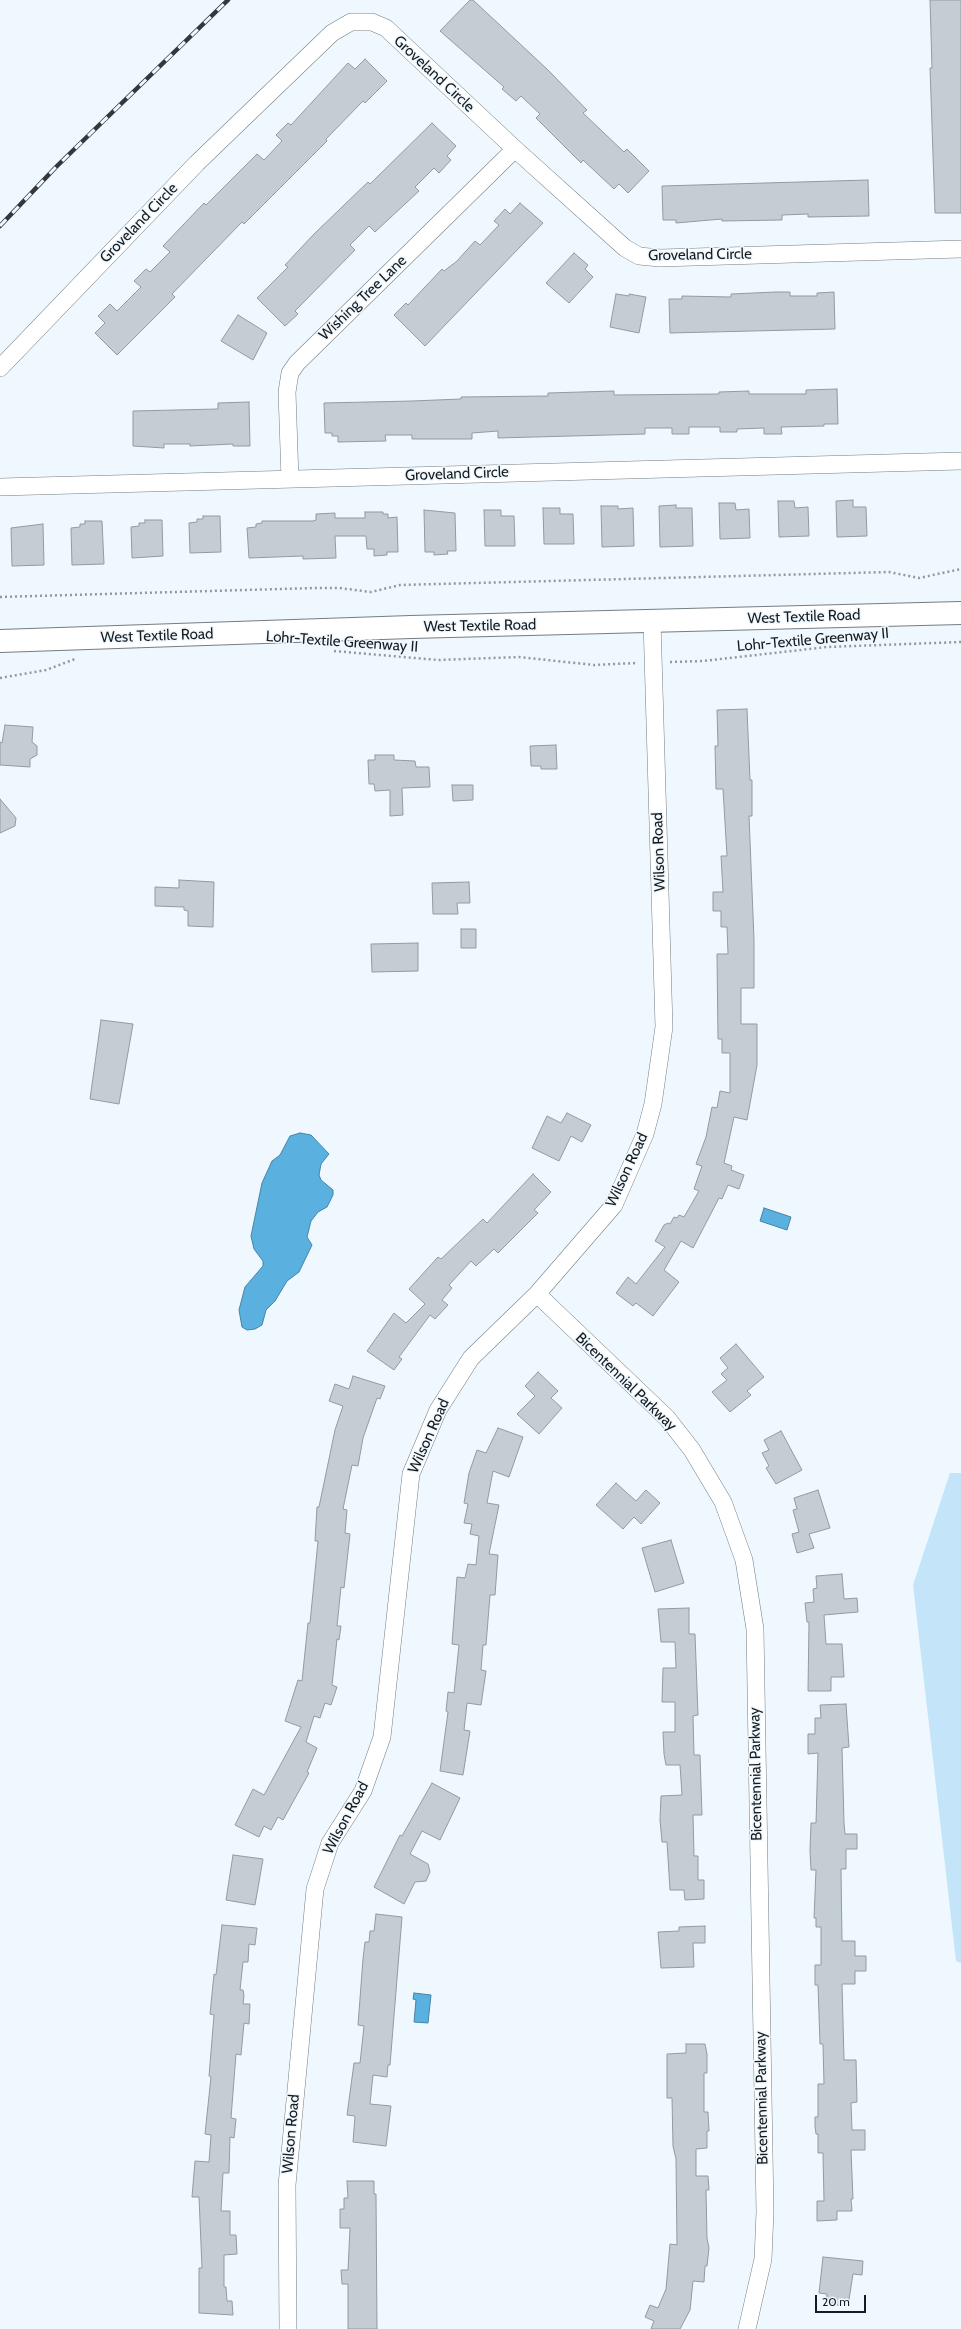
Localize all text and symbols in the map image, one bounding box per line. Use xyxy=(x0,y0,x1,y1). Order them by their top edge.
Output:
street label: Groveland Circle xyxy=(390,32,478,116)
street label: Groveland Circle xyxy=(96,179,182,267)
street label: Groveland Circle xyxy=(648,245,752,265)
street label: Wishing Tree Lane xyxy=(315,252,411,344)
street label: Groveland Circle xyxy=(405,463,509,485)
street label: West Textile Road xyxy=(747,606,861,628)
street label: West Textile Road xyxy=(423,616,537,636)
street label: Lohr-Textile Greenway II xyxy=(736,624,890,656)
street label: West Textile Road xyxy=(100,625,214,647)
street label: Lohr-Textile Greenway II xyxy=(265,628,419,656)
street label: Wilson Road xyxy=(649,812,669,892)
street label: Wilson Road xyxy=(602,1130,652,1210)
street label: Bicentennial Parkway xyxy=(572,1329,680,1435)
street label: Wilson Road xyxy=(405,1396,453,1476)
street label: Bicentennial Parkway xyxy=(746,1707,766,1841)
street label: Wilson Road xyxy=(319,1779,373,1857)
street label: Bicentennial Parkway xyxy=(752,2031,772,2165)
street label: Wilson Road xyxy=(279,2094,303,2174)
scale bar xyxy=(817,2287,868,2313)
text: 20 m xyxy=(822,2294,850,2309)

